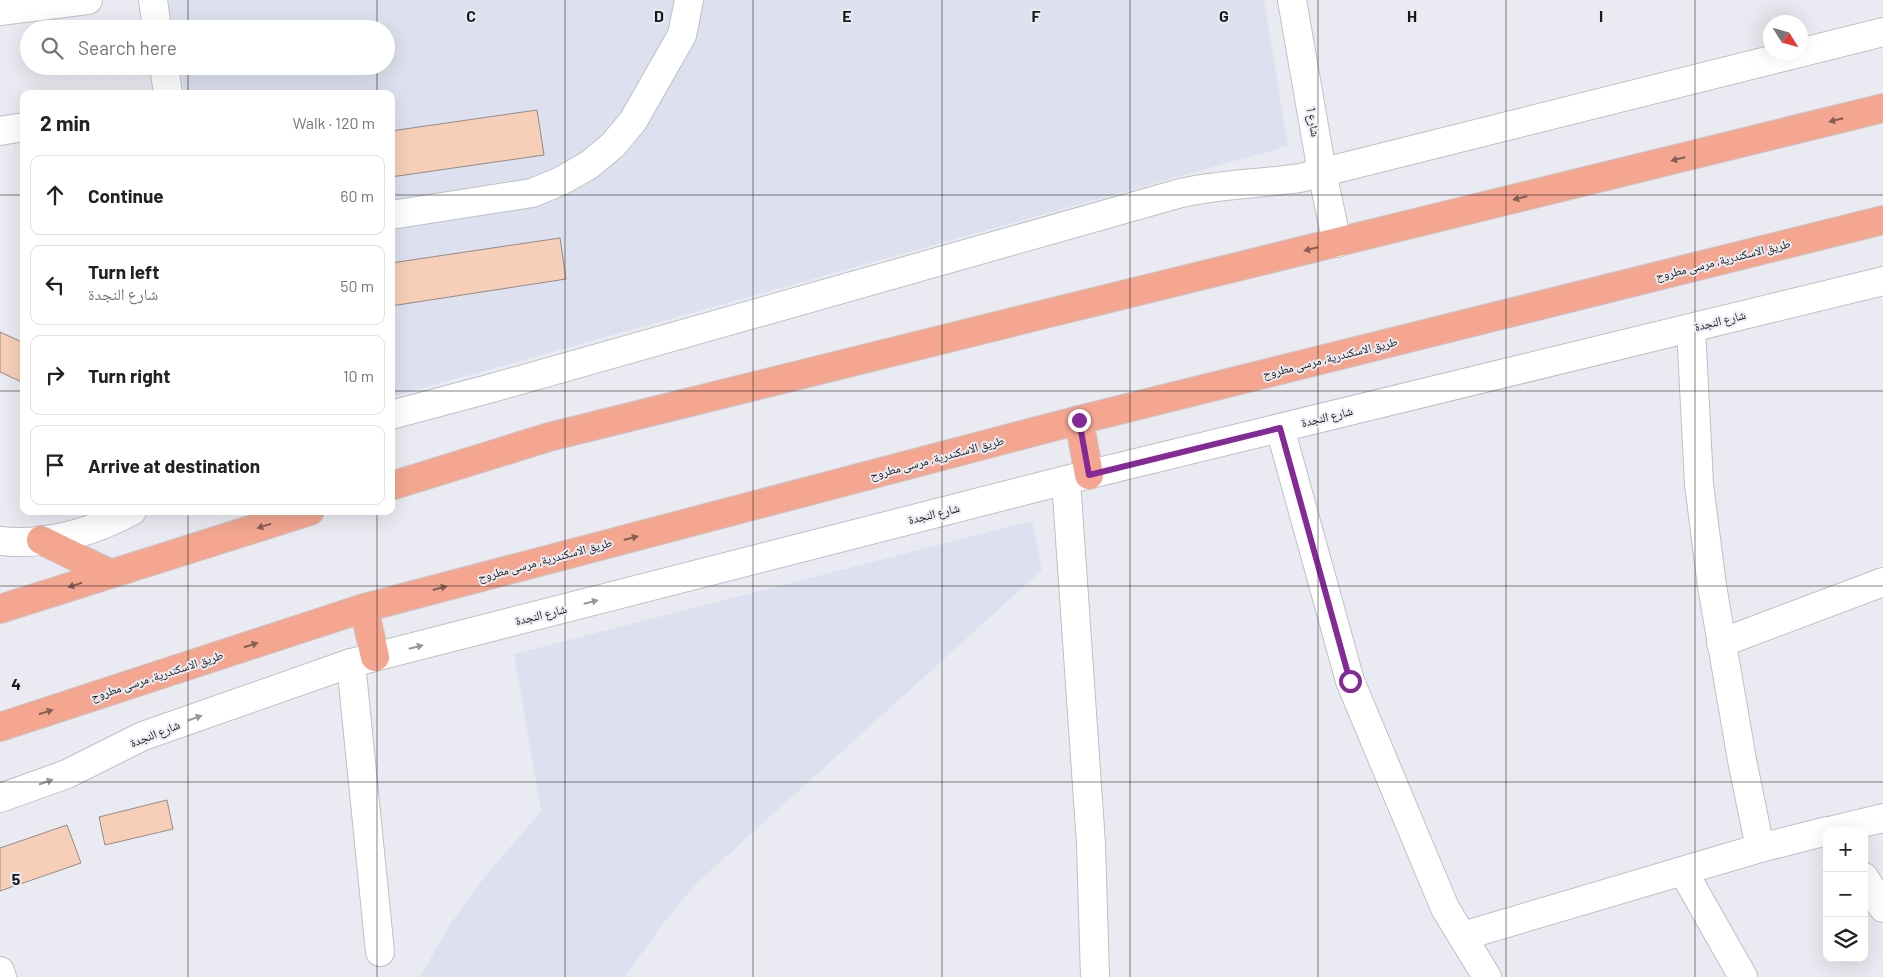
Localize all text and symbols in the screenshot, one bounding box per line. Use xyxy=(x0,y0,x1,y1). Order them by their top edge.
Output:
text: C xyxy=(466,6,476,25)
text: D xyxy=(654,6,664,25)
text: E xyxy=(842,6,852,25)
text: F xyxy=(1032,6,1041,25)
text: G xyxy=(1219,6,1229,25)
text: H xyxy=(1407,6,1417,25)
text: I xyxy=(1599,6,1603,25)
north arrow xyxy=(1763,15,1808,60)
search box xyxy=(20,20,395,75)
icon: search xyxy=(38,34,66,62)
text: Search here xyxy=(78,36,177,59)
street label: شارع 1 xyxy=(1303,106,1323,138)
text: 2 min xyxy=(40,110,90,135)
text: Walk · 120 m xyxy=(292,113,375,132)
one-way arrow xyxy=(1828,116,1843,124)
one-way arrow xyxy=(1670,155,1685,163)
icon: ahead xyxy=(41,181,69,209)
text: Continue xyxy=(88,184,164,207)
text: 60 m xyxy=(340,186,374,205)
one-way arrow xyxy=(1513,194,1528,202)
street label: طريق الاسكندرية, مرسى مطروح xyxy=(1654,235,1792,284)
one-way arrow xyxy=(1304,245,1319,253)
text: Turn left xyxy=(88,260,159,283)
icon: left xyxy=(41,271,69,299)
text: 50 m xyxy=(340,276,374,295)
text: شارع النجدة xyxy=(88,284,158,303)
street label: شارع النجدة xyxy=(1692,307,1748,335)
street label: طريق الاسكندرية, مرسى مطروح xyxy=(1261,333,1399,382)
icon: right xyxy=(41,361,69,389)
text: Turn right xyxy=(88,364,170,387)
text: 10 m xyxy=(343,366,374,385)
street label: شارع النجدة xyxy=(1299,403,1355,431)
route end xyxy=(1068,409,1091,432)
street label: طريق الاسكندرية, مرسى مطروح xyxy=(868,432,1006,483)
icon: arrive xyxy=(41,451,69,479)
text: Arrive at destination xyxy=(88,454,260,477)
street label: شارع النجدة xyxy=(906,500,962,528)
one-way arrow xyxy=(256,522,271,530)
street label: طريق الاسكندرية, مرسى مطروح xyxy=(476,534,614,585)
one-way arrow xyxy=(623,534,638,542)
one-way arrow xyxy=(68,581,83,589)
one-way arrow xyxy=(432,584,447,592)
one-way arrow xyxy=(583,598,598,606)
street label: شارع النجدة xyxy=(513,601,569,629)
one-way arrow xyxy=(243,641,258,648)
one-way arrow xyxy=(409,642,424,650)
street label: طريق الاسكندرية, مرسى مطروح xyxy=(89,647,225,704)
route start xyxy=(1339,670,1362,693)
text: 4 xyxy=(11,674,21,693)
one-way arrow xyxy=(39,707,54,715)
one-way arrow xyxy=(188,714,203,721)
street label: شارع النجدة xyxy=(128,717,183,751)
one-way arrow xyxy=(39,777,54,785)
map controls xyxy=(1823,827,1868,962)
button: + xyxy=(1823,827,1868,872)
text: 5 xyxy=(12,869,21,888)
button: − xyxy=(1823,872,1868,917)
button: layers xyxy=(1823,917,1868,962)

